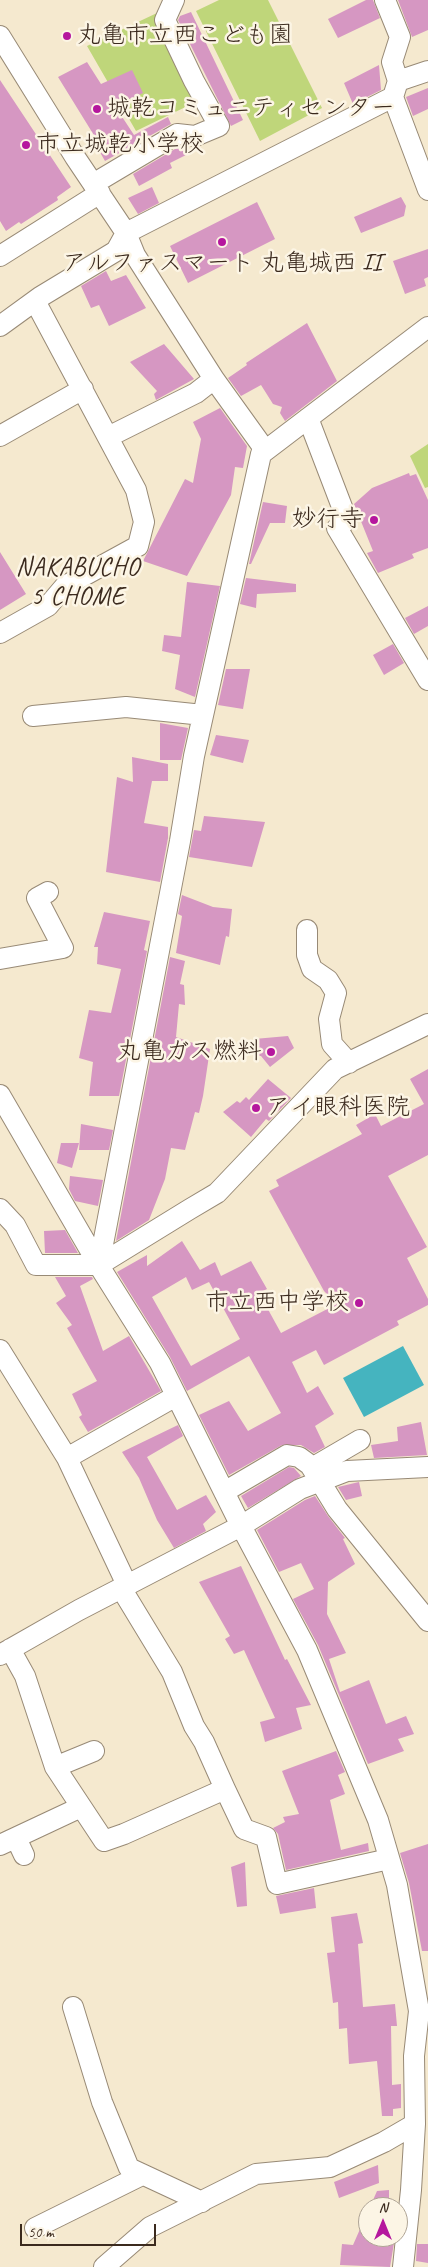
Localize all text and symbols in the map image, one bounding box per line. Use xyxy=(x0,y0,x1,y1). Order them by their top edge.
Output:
place label: 丸亀市立西こども園 xyxy=(77,22,293,50)
marker: 丸亀市立西こども園 xyxy=(61,30,73,42)
place label: 城乾コミュニティセンター xyxy=(107,95,395,123)
marker: 城乾コミュニティセンター xyxy=(91,103,103,115)
place label: 市立城乾小学校 xyxy=(36,131,204,159)
marker: 市立城乾小学校 xyxy=(20,139,32,151)
marker: アルファスマート 丸亀城西 II xyxy=(216,236,228,248)
place label: アルファスマート 丸亀城西 II xyxy=(62,250,382,278)
place label: 妙行寺 xyxy=(292,506,364,534)
marker: 妙行寺 xyxy=(368,514,380,526)
district label: NAKABUCHO 5 CHOME xyxy=(15,553,141,612)
place label: 丸亀ガス燃料 xyxy=(117,1038,261,1066)
marker: 丸亀ガス燃料 xyxy=(265,1046,277,1058)
place label: アイ眼科医院 xyxy=(266,1094,410,1122)
marker: アイ眼科医院 xyxy=(250,1102,262,1114)
place label: 市立西中学校 xyxy=(205,1289,349,1317)
marker: 市立西中学校 xyxy=(353,1297,365,1309)
north arrow xyxy=(358,2197,408,2247)
text: N xyxy=(379,2199,387,2216)
scale bar xyxy=(22,2214,159,2246)
text: 50 m xyxy=(28,2223,54,2242)

